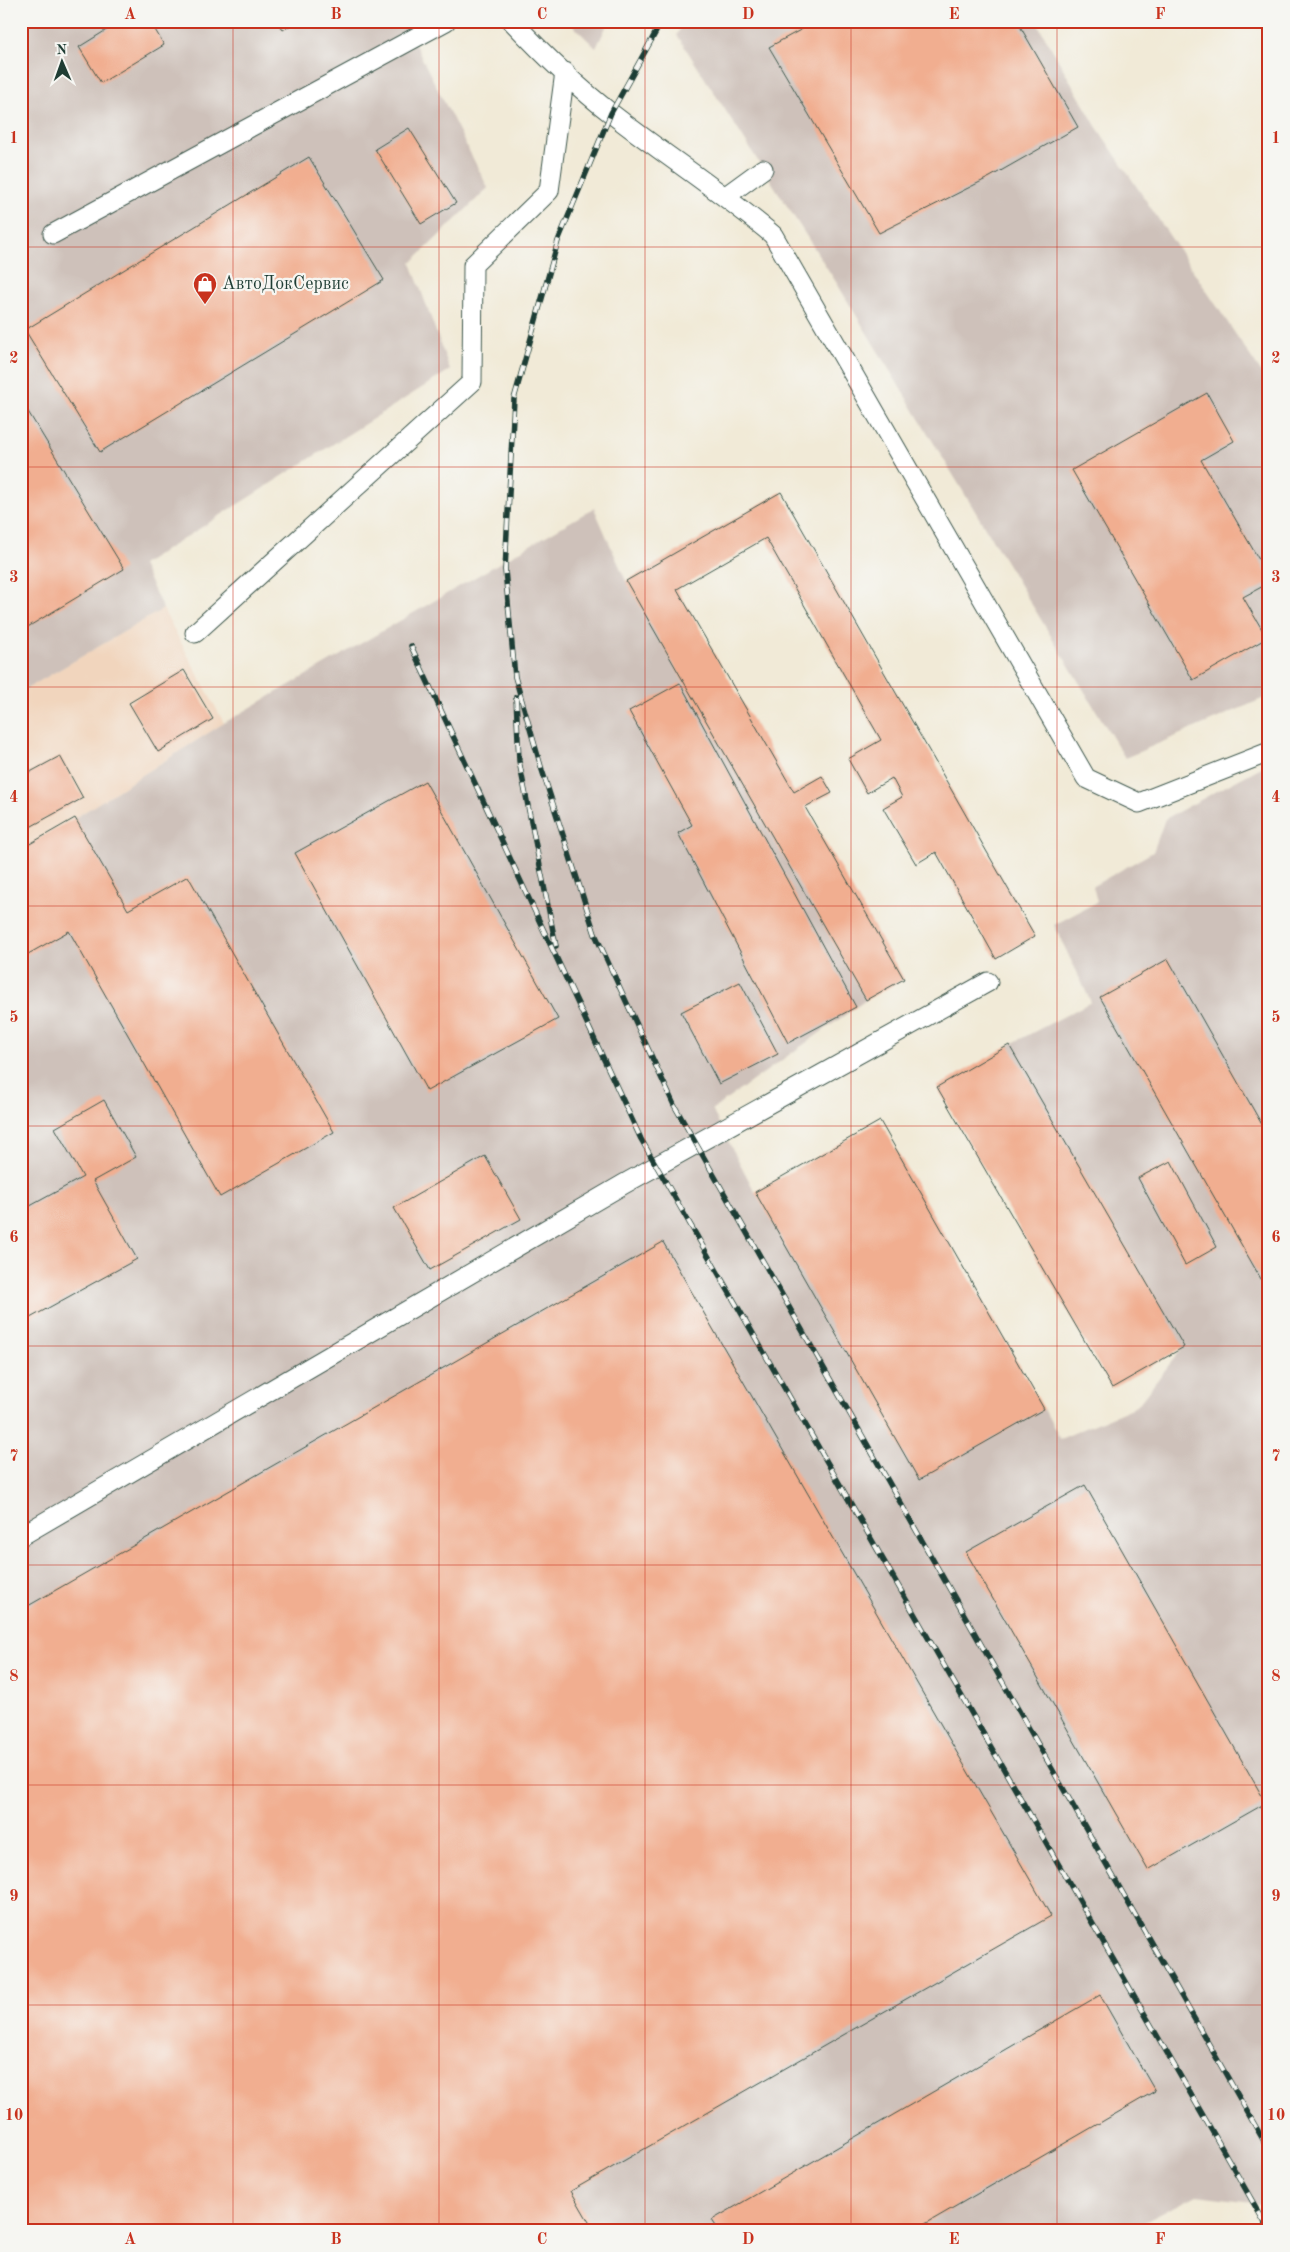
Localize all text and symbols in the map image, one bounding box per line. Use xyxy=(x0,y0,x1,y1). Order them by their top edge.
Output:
text: A xyxy=(124,7,136,23)
text: B xyxy=(330,7,342,23)
text: C xyxy=(537,7,547,23)
text: D xyxy=(742,7,754,23)
text: E xyxy=(948,7,960,23)
text: F xyxy=(1155,7,1166,23)
north arrow xyxy=(38,38,88,88)
text: N xyxy=(56,43,67,57)
text: 1 xyxy=(9,131,19,147)
text: 1 xyxy=(1271,131,1281,147)
shop icon: АвтоДокСервис xyxy=(192,271,218,305)
place label: АвтоДокСервис xyxy=(222,275,349,293)
text: 2 xyxy=(9,351,19,367)
text: 2 xyxy=(1271,351,1281,367)
text: 3 xyxy=(9,570,19,586)
text: 3 xyxy=(1271,570,1281,586)
text: 4 xyxy=(9,790,19,806)
text: 4 xyxy=(1271,790,1281,806)
text: 5 xyxy=(9,1010,19,1026)
text: 5 xyxy=(1271,1010,1281,1026)
text: 6 xyxy=(9,1230,19,1246)
text: 6 xyxy=(1271,1230,1281,1246)
text: 7 xyxy=(9,1449,19,1465)
text: 7 xyxy=(1271,1449,1281,1465)
text: 8 xyxy=(9,1669,19,1685)
text: 8 xyxy=(1271,1669,1281,1685)
text: 9 xyxy=(9,1889,19,1905)
text: 9 xyxy=(1271,1889,1281,1905)
text: 10 xyxy=(5,2108,23,2124)
text: 10 xyxy=(1267,2108,1285,2124)
text: A xyxy=(124,2232,136,2248)
text: B xyxy=(330,2232,342,2248)
text: C xyxy=(537,2232,547,2248)
text: D xyxy=(742,2232,754,2248)
text: E xyxy=(948,2232,960,2248)
text: F xyxy=(1155,2232,1166,2248)

